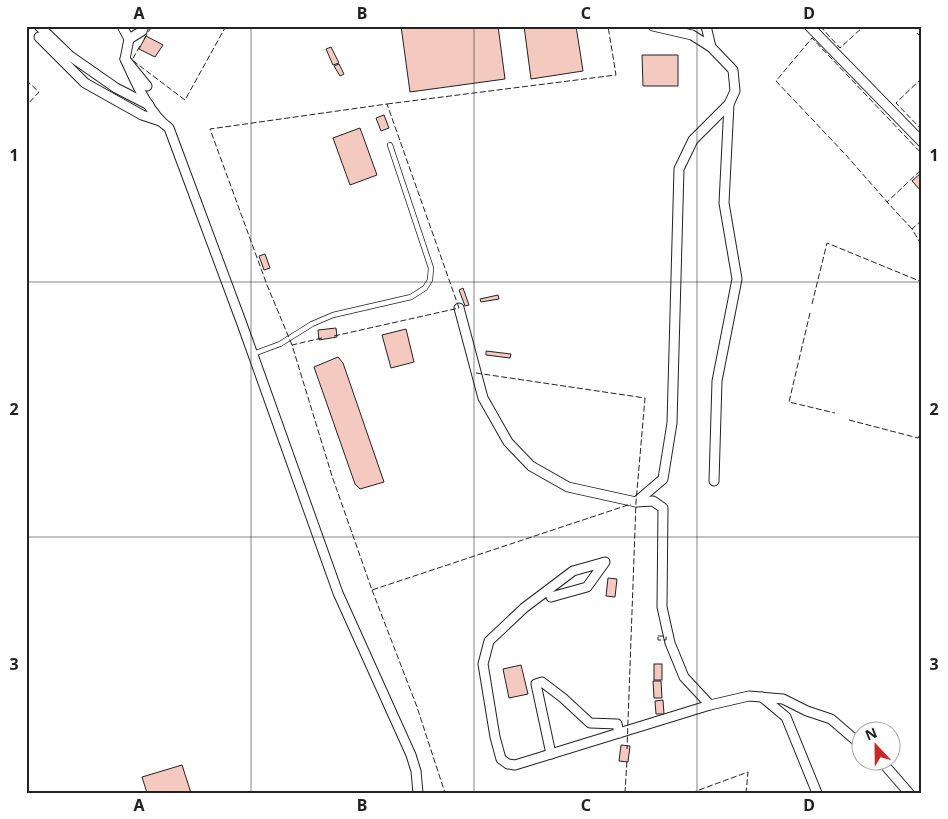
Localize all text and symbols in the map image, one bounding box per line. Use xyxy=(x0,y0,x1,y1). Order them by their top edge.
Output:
text: A xyxy=(133,2,145,24)
text: B xyxy=(357,2,367,24)
text: C xyxy=(581,2,591,24)
text: D xyxy=(803,2,815,24)
text: 1 xyxy=(9,144,19,166)
text: 1 xyxy=(929,144,939,166)
text: 2 xyxy=(9,398,19,420)
text: 2 xyxy=(929,398,939,420)
text: 3 xyxy=(9,653,19,675)
text: 3 xyxy=(929,653,939,675)
north arrow xyxy=(850,722,900,772)
text: N xyxy=(862,723,880,744)
text: A xyxy=(133,794,145,816)
text: B xyxy=(357,794,367,816)
text: C xyxy=(581,794,591,816)
text: D xyxy=(803,794,815,816)

